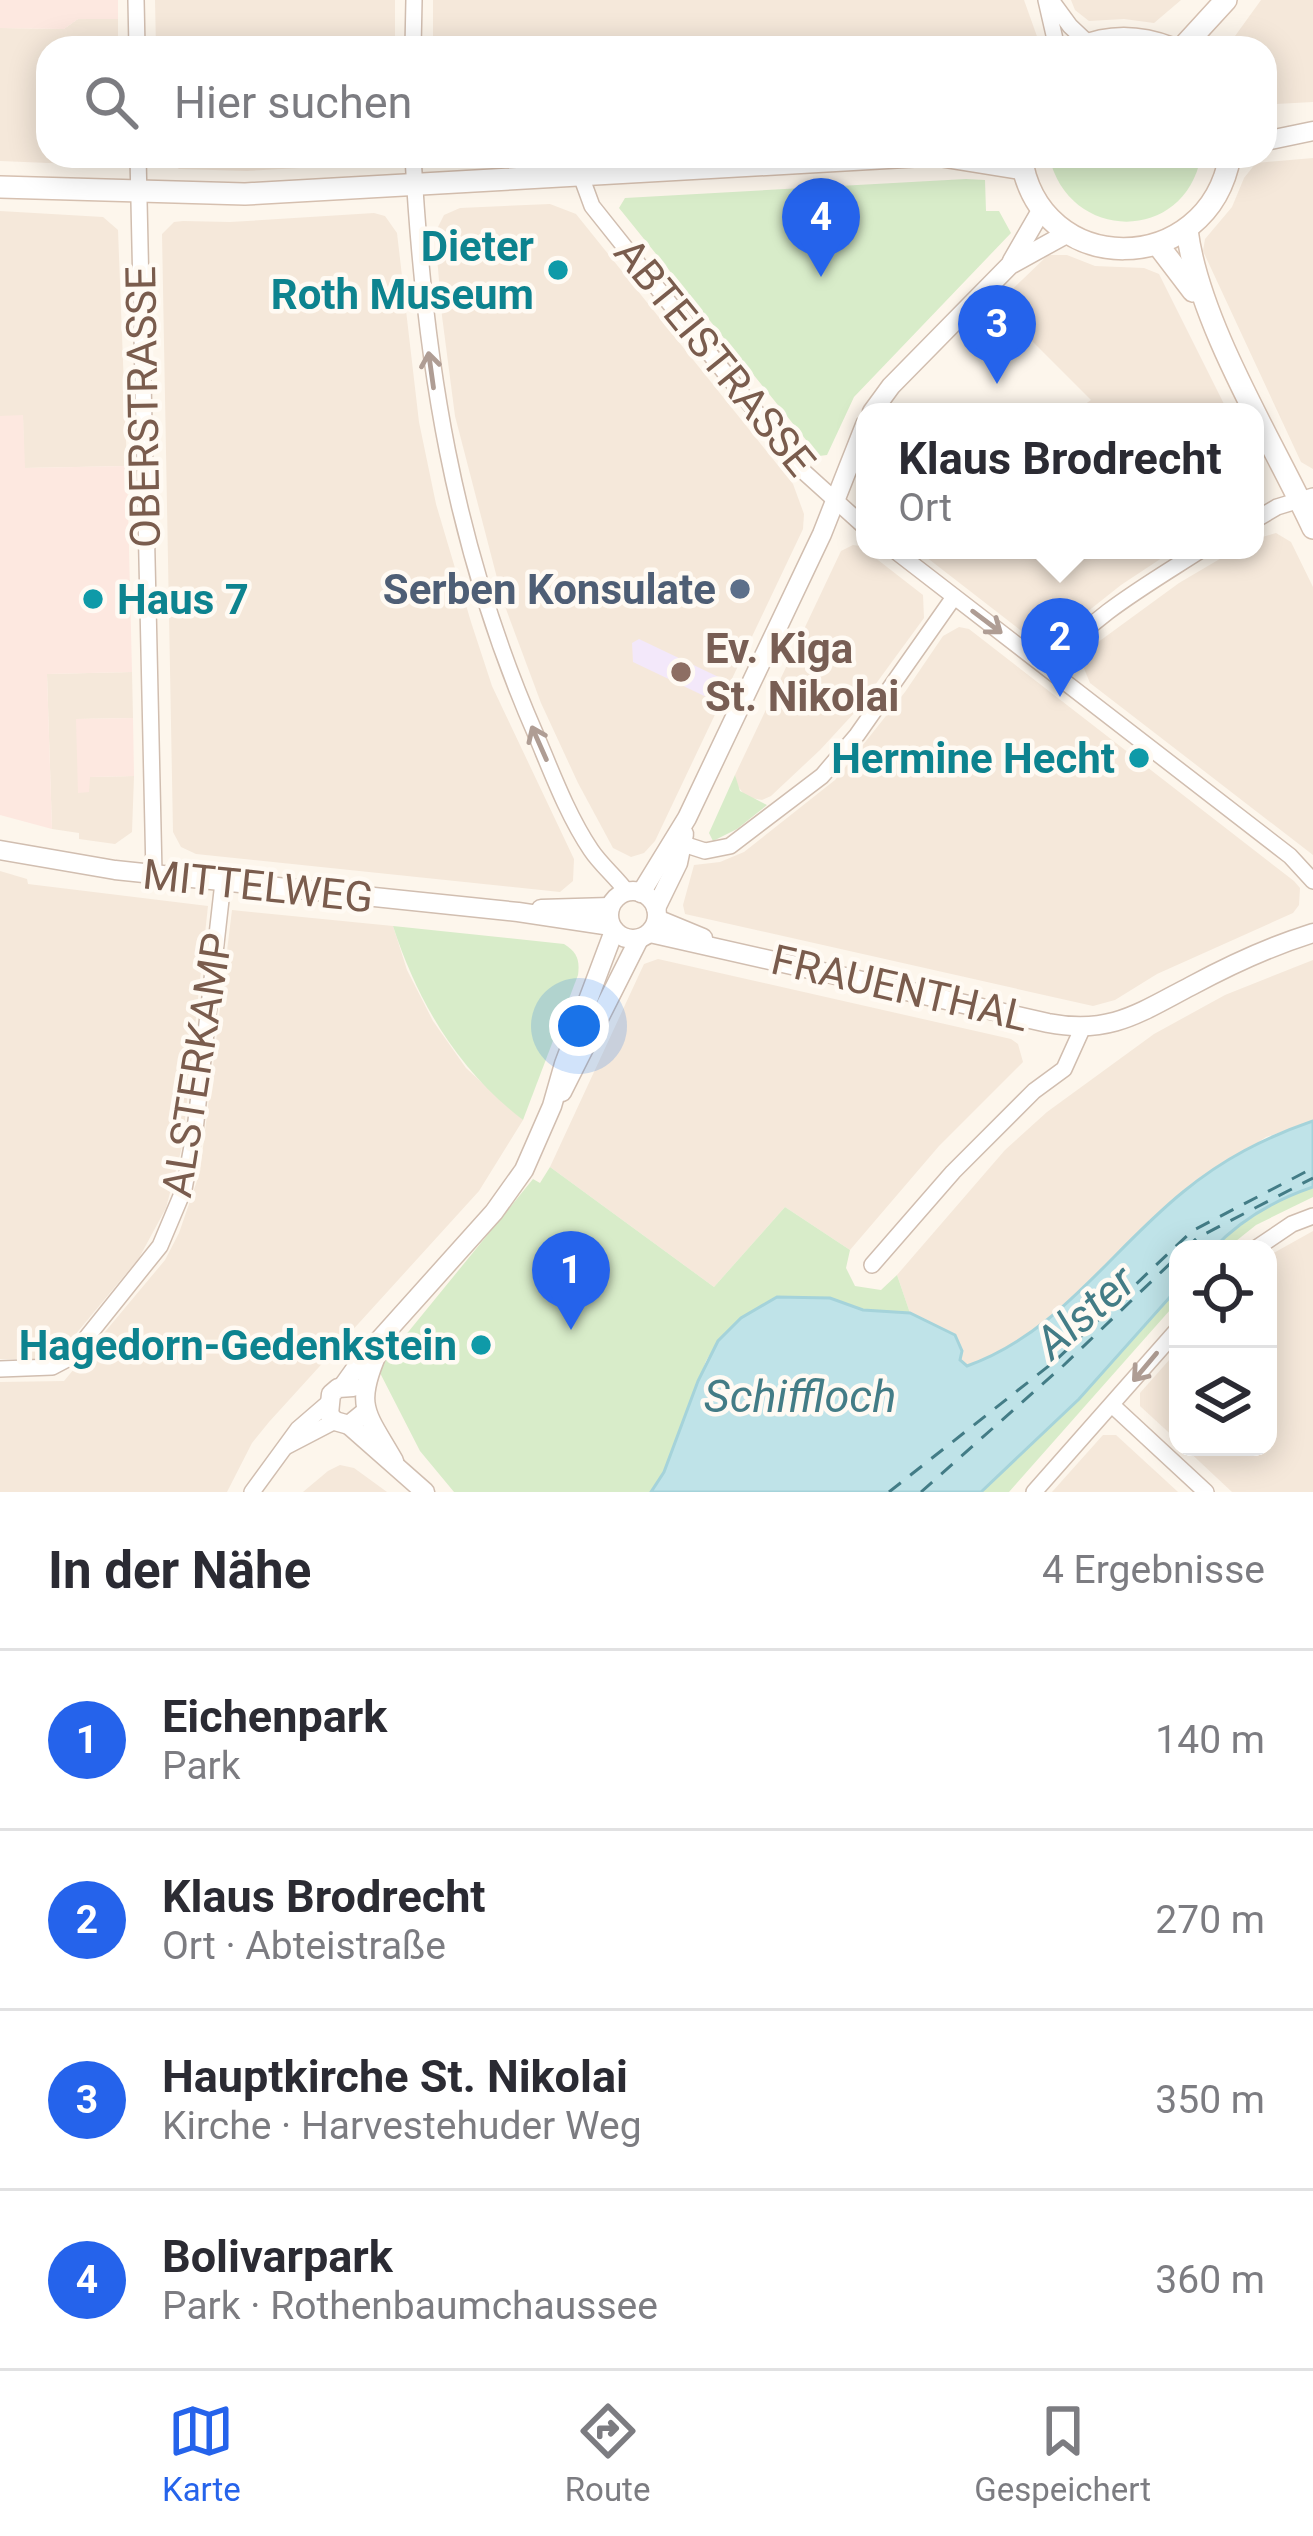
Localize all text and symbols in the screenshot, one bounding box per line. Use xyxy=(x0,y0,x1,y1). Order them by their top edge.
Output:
search box xyxy=(36,36,1277,168)
icon: search xyxy=(78,69,144,135)
text: Hier suchen xyxy=(174,76,412,129)
pin: 4 xyxy=(782,178,860,277)
place label: Dieter Roth Museum xyxy=(271,222,534,319)
street label: ABTEISTRASSE xyxy=(605,229,825,485)
marker: Dieter Roth Museum xyxy=(545,257,571,283)
street label: OBERSTRASSE xyxy=(116,266,170,548)
pin: 3 xyxy=(958,285,1036,384)
one-way arrow xyxy=(419,351,442,390)
popup xyxy=(856,403,1264,559)
text: Klaus Brodrecht xyxy=(898,432,1222,485)
text: Ort xyxy=(898,485,952,531)
place label: Serben Konsulate xyxy=(383,565,716,614)
place label: Haus 7 xyxy=(117,575,249,624)
marker: Serben Konsulate xyxy=(727,576,753,602)
marker: Haus 7 xyxy=(80,586,106,612)
pin: 2 xyxy=(1021,598,1099,697)
one-way arrow xyxy=(970,608,1003,634)
place label: Ev. Kiga St. Nikolai xyxy=(705,624,899,721)
marker: Ev. Kiga St. Nikolai xyxy=(668,659,694,685)
one-way arrow xyxy=(527,726,549,762)
place label: Hermine Hecht xyxy=(831,734,1115,783)
marker: Hermine Hecht xyxy=(1126,745,1152,771)
street label: MITTELWEG xyxy=(140,850,376,922)
street label: ALSTERKAMP xyxy=(152,929,242,1201)
street label: FRAUENTHAL xyxy=(767,935,1033,1041)
your location xyxy=(549,996,609,1056)
pin: 1 xyxy=(532,1231,610,1330)
map controls xyxy=(1169,1240,1277,1456)
button: locate xyxy=(1169,1240,1277,1348)
water label: Alster xyxy=(1023,1254,1146,1371)
place label: Hagedorn-Gedenkstein xyxy=(19,1321,457,1370)
marker: Hagedorn-Gedenkstein xyxy=(468,1332,494,1358)
button: layers xyxy=(1169,1348,1277,1456)
one-way arrow xyxy=(1132,1351,1160,1382)
water label: Schiffloch xyxy=(704,1370,896,1423)
text: In der Nähe xyxy=(48,1541,311,1600)
text: 4 Ergebnisse xyxy=(1042,1547,1265,1593)
text: Eichenpark xyxy=(162,1690,387,1743)
text: 1 xyxy=(76,1717,98,1763)
text: 140 m xyxy=(1155,1717,1265,1763)
text: Park xyxy=(162,1743,241,1789)
text: Klaus Brodrecht xyxy=(162,1870,486,1923)
text: 2 xyxy=(76,1897,98,1943)
text: 270 m xyxy=(1155,1897,1265,1943)
text: Ort · Abteistraße xyxy=(162,1923,446,1969)
text: Hauptkirche St. Nikolai xyxy=(162,2050,628,2103)
text: 3 xyxy=(76,2077,98,2123)
text: 350 m xyxy=(1155,2077,1265,2123)
text: Kirche · Harvestehuder Weg xyxy=(162,2103,642,2149)
text: Bolivarpark xyxy=(162,2230,393,2283)
text: 4 xyxy=(76,2257,98,2303)
text: 360 m xyxy=(1155,2257,1265,2303)
text: Park · Rothenbaumchaussee xyxy=(162,2283,658,2329)
tab: Karte xyxy=(162,2398,241,2509)
tab: Route xyxy=(565,2398,650,2509)
tab: Gespeichert xyxy=(974,2398,1151,2509)

